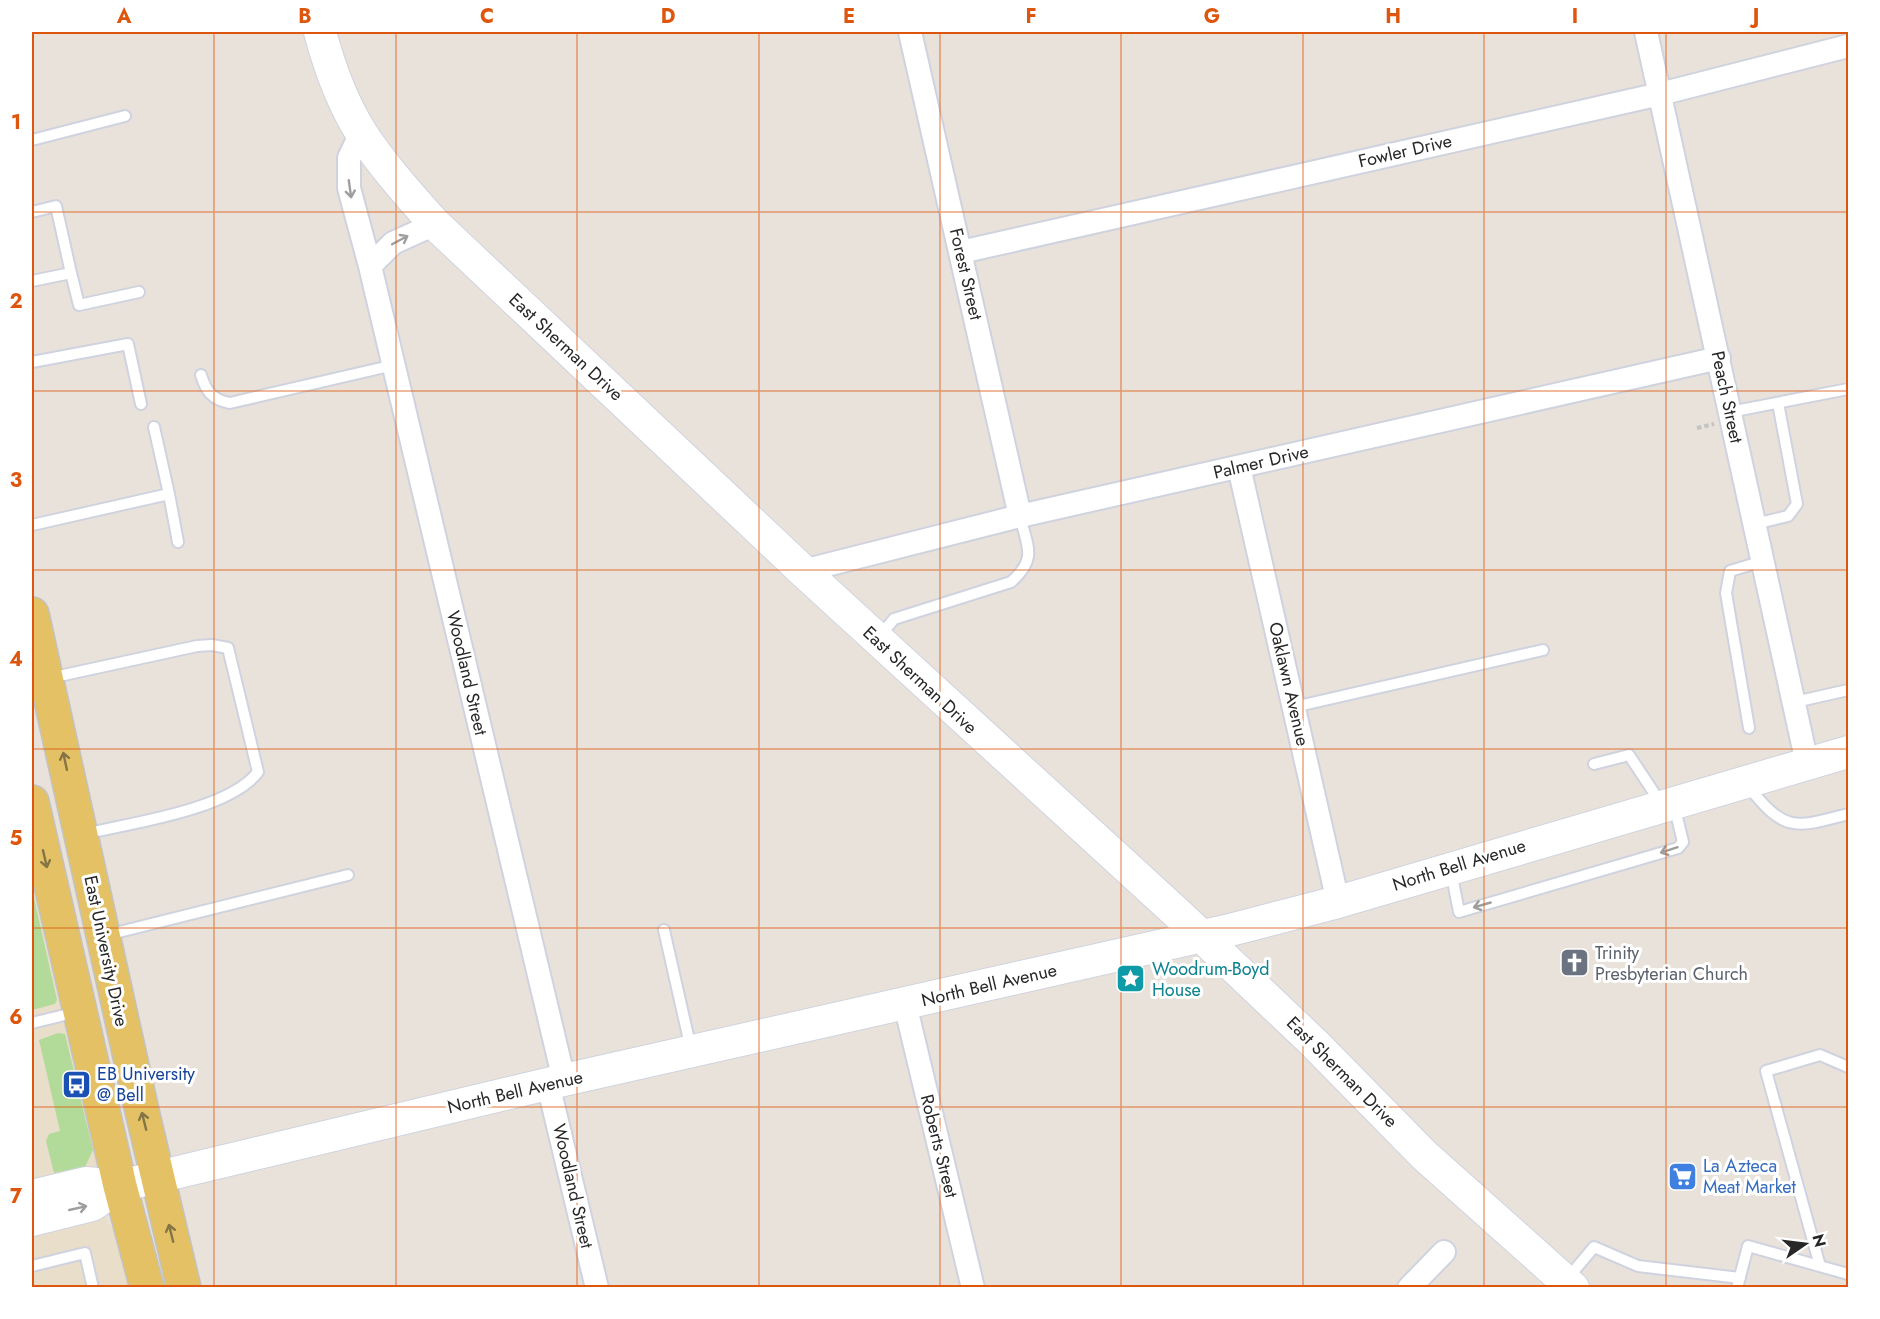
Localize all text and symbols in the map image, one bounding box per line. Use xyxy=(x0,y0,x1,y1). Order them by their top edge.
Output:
text: A xyxy=(116,2,132,31)
text: B xyxy=(298,2,312,31)
text: C xyxy=(480,2,494,31)
text: D xyxy=(661,2,675,31)
text: E xyxy=(843,2,855,31)
text: F xyxy=(1025,2,1037,31)
text: G xyxy=(1204,2,1220,31)
text: H xyxy=(1385,2,1401,31)
text: I xyxy=(1572,2,1578,31)
text: J xyxy=(1749,2,1759,31)
text: 1 xyxy=(11,108,21,137)
street label: Fowler Drive xyxy=(1356,128,1454,174)
one-way arrow xyxy=(345,178,356,198)
street label: Forest Street xyxy=(943,226,989,323)
one-way arrow xyxy=(390,234,408,246)
text: 2 xyxy=(9,287,23,316)
street label: East Sherman Drive xyxy=(503,287,629,407)
street label: Peach Street xyxy=(1705,348,1750,446)
street label: Palmer Drive xyxy=(1211,438,1311,486)
text: 3 xyxy=(10,466,22,495)
street label: Woodland Street xyxy=(440,608,494,739)
street label: Oaklawn Avenue xyxy=(1262,619,1316,749)
street label: East Sherman Drive xyxy=(857,620,983,740)
text: 4 xyxy=(9,645,23,674)
one-way arrow xyxy=(58,752,70,771)
text: 5 xyxy=(10,824,23,853)
street label: North Bell Avenue xyxy=(1389,832,1529,898)
one-way arrow xyxy=(1659,845,1678,856)
one-way arrow xyxy=(39,849,51,868)
street label: East University Drive xyxy=(77,873,135,1029)
one-way arrow xyxy=(1473,900,1492,911)
place label: Trinity Presbyterian Church xyxy=(1595,940,1748,987)
church icon: Trinity Presbyterian Church xyxy=(1558,947,1590,979)
place label: Woodrum-Boyd House xyxy=(1152,956,1270,1003)
street label: North Bell Avenue xyxy=(919,957,1059,1013)
place icon: Woodrum-Boyd House xyxy=(1115,963,1147,995)
text: 6 xyxy=(9,1003,23,1032)
street label: East Sherman Drive xyxy=(1281,1011,1403,1133)
place label: EB University @ Bell xyxy=(97,1061,195,1108)
street label: North Bell Avenue xyxy=(445,1064,585,1120)
bus stop icon: EB University @ Bell xyxy=(60,1068,92,1100)
street label: Roberts Street xyxy=(914,1092,965,1201)
one-way arrow xyxy=(138,1112,150,1131)
street label: Woodland Street xyxy=(546,1121,600,1252)
place label: La Azteca Meat Market xyxy=(1703,1153,1797,1200)
supermarket icon: La Azteca Meat Market xyxy=(1666,1160,1698,1192)
text: 7 xyxy=(10,1182,23,1211)
one-way arrow xyxy=(69,1202,88,1214)
north arrow xyxy=(1775,1214,1835,1274)
one-way arrow xyxy=(165,1223,176,1243)
text: N xyxy=(1806,1232,1832,1249)

